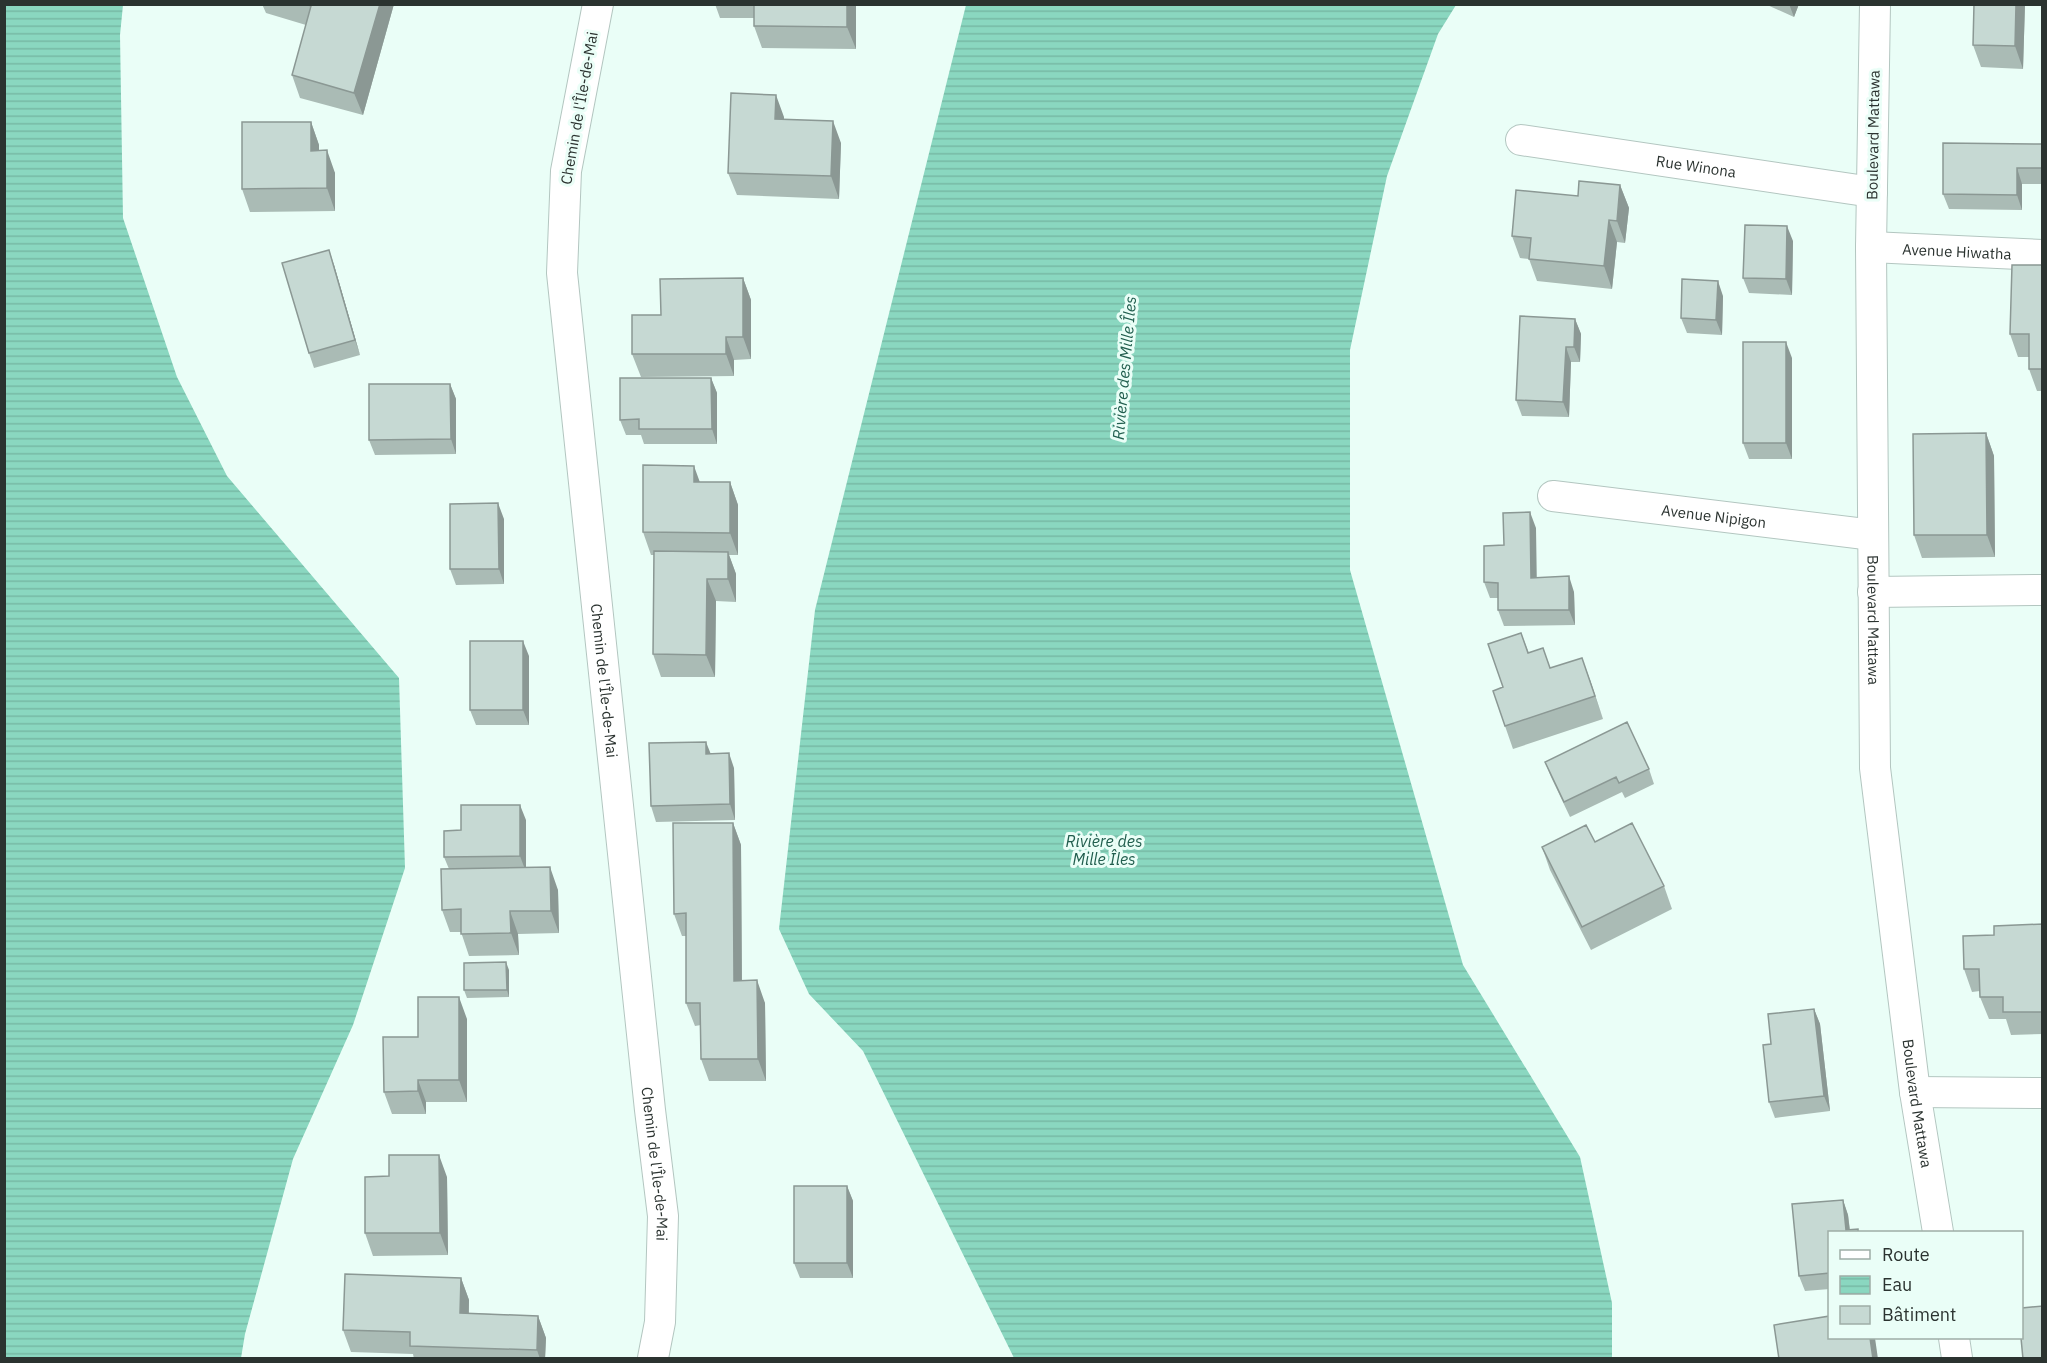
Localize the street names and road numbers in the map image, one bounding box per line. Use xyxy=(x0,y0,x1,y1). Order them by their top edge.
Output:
street label: Chemin de l'Île-de-Mai xyxy=(556,30,602,186)
street label: Boulevard Mattawa xyxy=(1862,70,1884,200)
street label: Rue Winona xyxy=(1655,151,1737,181)
street label: Avenue Hiwatha xyxy=(1902,239,2012,263)
street label: Avenue Nipigon xyxy=(1660,500,1767,531)
street label: Boulevard Mattawa xyxy=(1864,555,1884,685)
street label: Chemin de l'Île-de-Mai xyxy=(587,603,622,759)
street label: Boulevard Mattawa xyxy=(1899,1038,1937,1169)
street label: Chemin de l'Île-de-Mai xyxy=(638,1086,673,1241)

